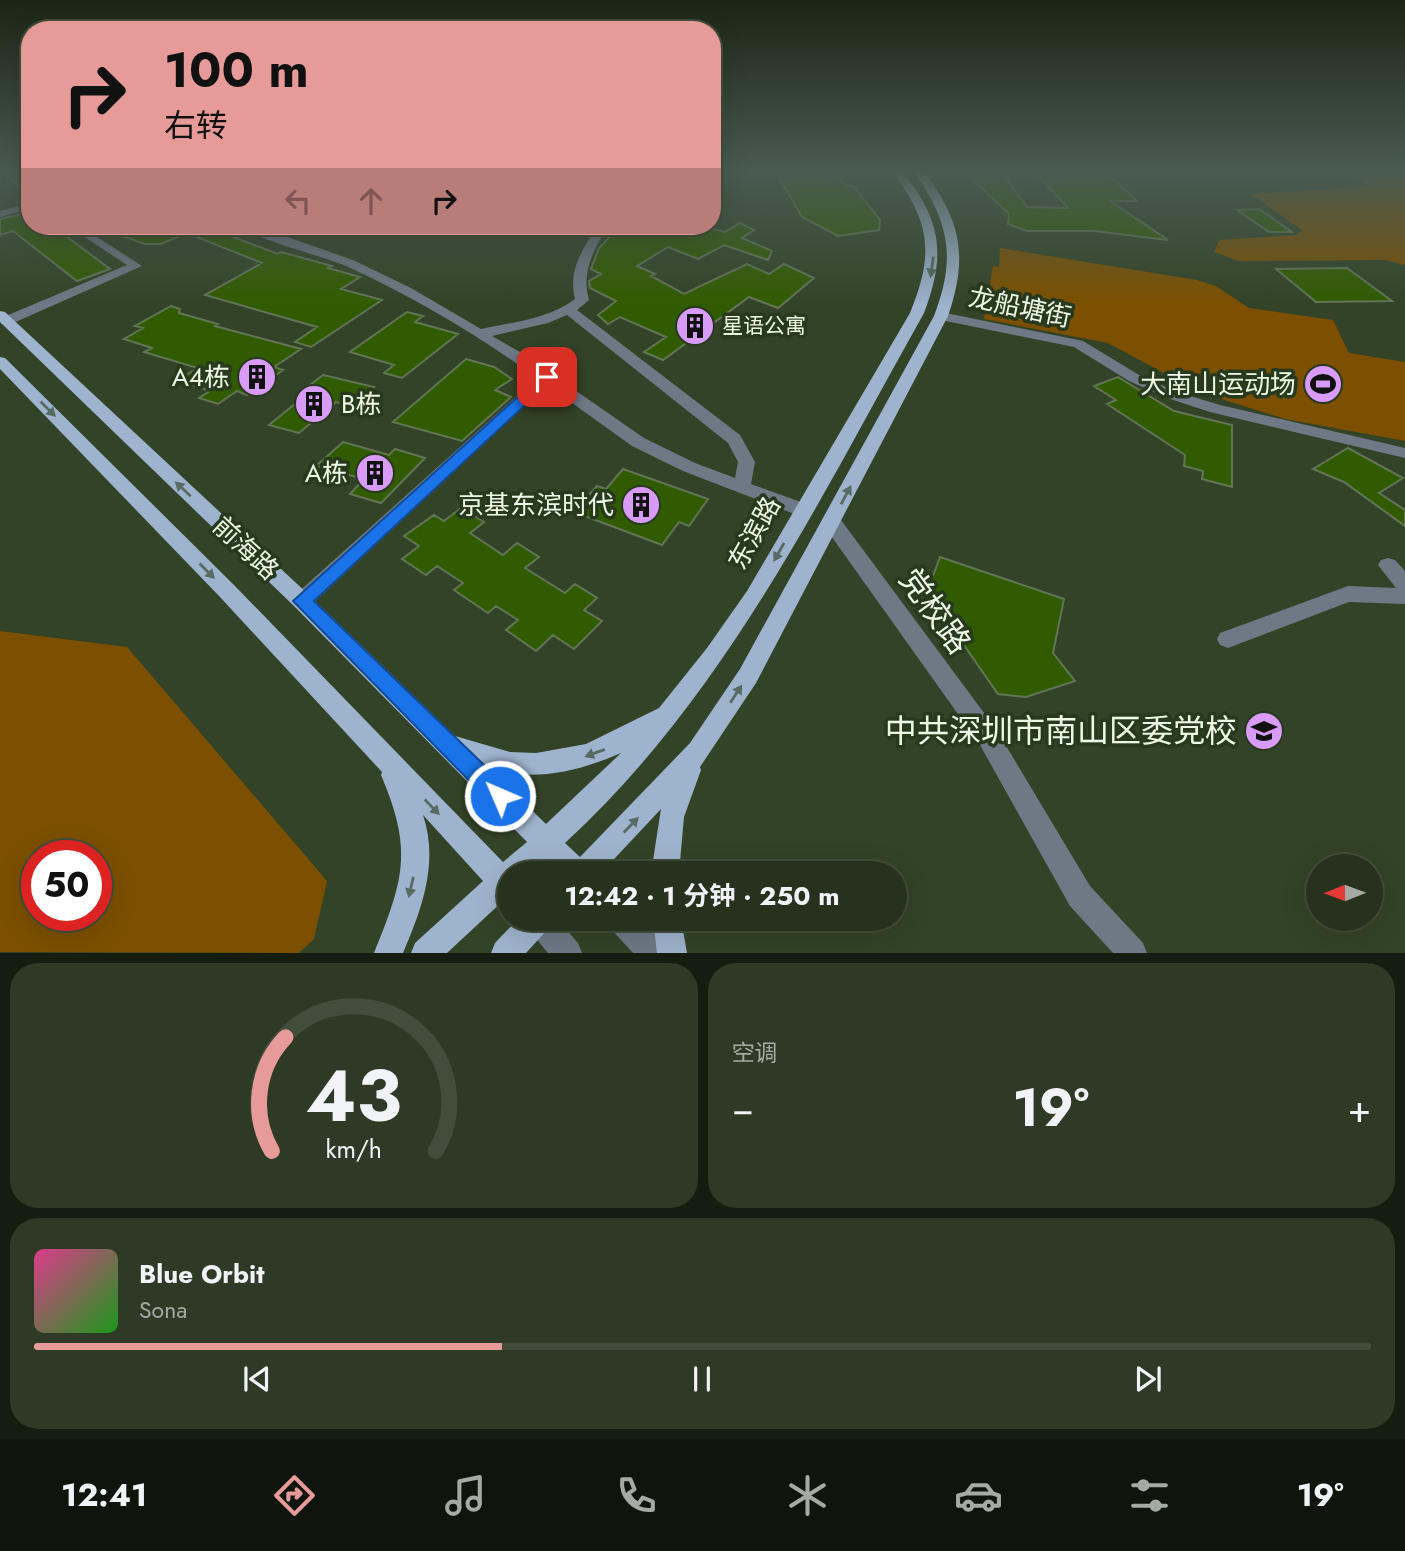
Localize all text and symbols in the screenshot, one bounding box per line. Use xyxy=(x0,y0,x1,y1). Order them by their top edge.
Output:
text: 100 m xyxy=(164,35,309,105)
icon: right xyxy=(49,49,140,140)
text: 右转 xyxy=(164,103,228,149)
icon: left xyxy=(279,182,317,220)
icon: ahead xyxy=(352,182,390,220)
icon: right xyxy=(425,182,463,220)
one-way arrow xyxy=(927,256,938,278)
street label: 龙船塘街 xyxy=(965,278,1075,336)
building icon: 星语公寓 xyxy=(674,305,716,347)
place label: 星语公寓 xyxy=(722,311,806,341)
pin xyxy=(517,347,577,407)
building icon: A4栋 xyxy=(236,356,278,398)
place label: A4栋 xyxy=(172,358,230,396)
icon: arrive xyxy=(528,358,566,396)
sports icon: 大南山运动场 xyxy=(1302,363,1344,405)
place label: 大南山运动场 xyxy=(1140,365,1296,403)
building icon: B栋 xyxy=(293,383,335,425)
place label: B栋 xyxy=(341,385,382,423)
one-way arrow xyxy=(39,401,56,418)
building icon: A栋 xyxy=(354,452,396,494)
place label: A栋 xyxy=(305,454,348,492)
one-way arrow xyxy=(175,481,192,497)
building icon: 京基东滨时代 xyxy=(620,484,662,526)
one-way arrow xyxy=(839,484,851,504)
place label: 京基东滨时代 xyxy=(458,486,614,524)
street label: 东滨路 xyxy=(718,490,790,576)
street label: 前海路 xyxy=(205,508,287,588)
one-way arrow xyxy=(773,543,785,562)
street label: 党校路 xyxy=(888,559,982,663)
one-way arrow xyxy=(199,563,216,580)
one-way arrow xyxy=(729,685,743,703)
place label: 中共深圳市南山区委党校 xyxy=(885,708,1237,754)
school or university icon: 中共深圳市南山区委党校 xyxy=(1243,710,1285,752)
one-way arrow xyxy=(585,748,606,759)
position arrow xyxy=(463,759,537,833)
one-way arrow xyxy=(424,798,440,815)
one-way arrow xyxy=(622,816,639,833)
speed limit sign: 50 xyxy=(21,840,112,931)
north arrow xyxy=(1306,854,1382,931)
map controls xyxy=(1306,854,1383,931)
one-way arrow xyxy=(406,876,417,898)
text: 12:42 · 1 分钟 · 250 m xyxy=(564,877,840,915)
text: 空调 xyxy=(732,1036,778,1070)
text: 43 xyxy=(306,1044,402,1149)
text: 19° xyxy=(1012,1070,1089,1146)
text: − xyxy=(732,1081,754,1136)
text: + xyxy=(1348,1081,1371,1136)
text: km/h xyxy=(325,1131,382,1167)
text: Blue Orbit xyxy=(139,1255,264,1293)
text: Sona xyxy=(139,1293,187,1327)
icon: previous xyxy=(238,1360,276,1398)
icon: pause xyxy=(683,1360,721,1398)
icon: next xyxy=(1129,1360,1167,1398)
icon: directions xyxy=(270,1471,319,1520)
icon: music xyxy=(441,1471,490,1520)
icon: phone xyxy=(612,1471,661,1520)
icon: climate xyxy=(783,1471,832,1520)
icon: car xyxy=(954,1471,1003,1520)
icon: filters xyxy=(1125,1471,1174,1520)
text: 12:41 xyxy=(61,1472,147,1518)
text: 19° xyxy=(1297,1472,1344,1518)

